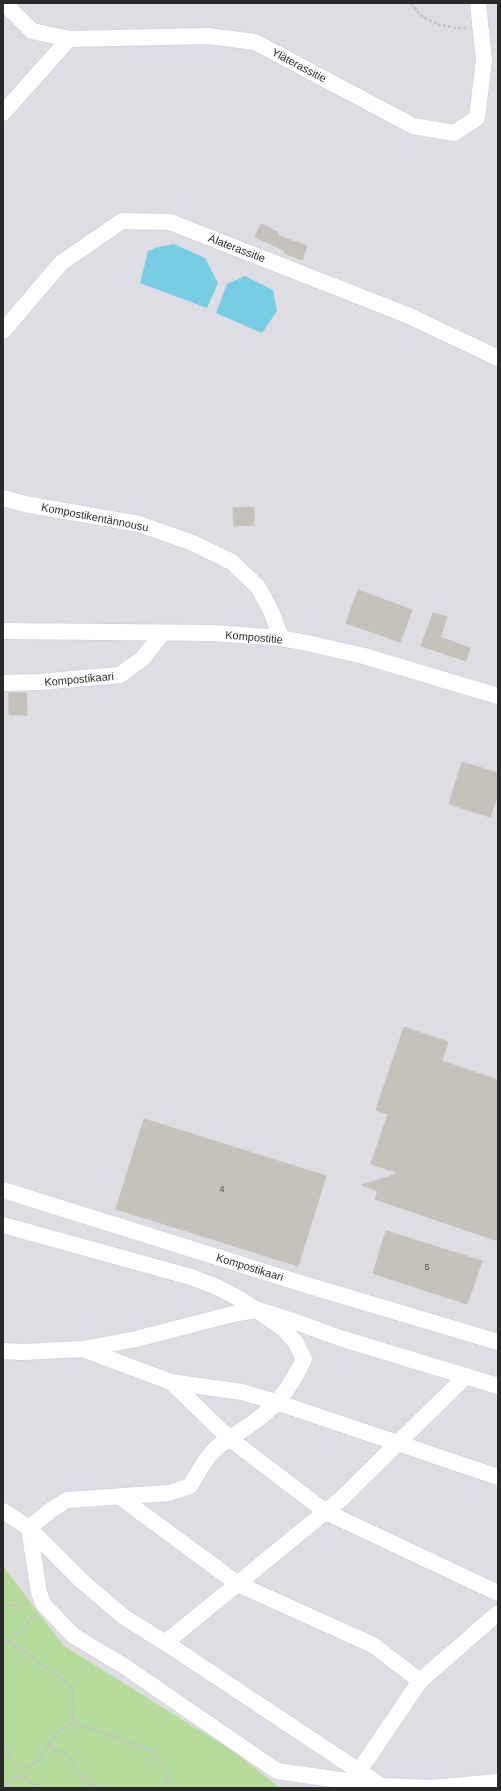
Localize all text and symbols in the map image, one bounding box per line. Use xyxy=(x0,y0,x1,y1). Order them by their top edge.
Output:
street label: Yläterassitie xyxy=(270,46,328,84)
street label: Alaterassitie xyxy=(207,232,267,264)
street label: Kompostikentännousu xyxy=(40,501,150,533)
street label: Kompostitie xyxy=(225,629,283,645)
street label: Kompostikaari xyxy=(44,670,114,688)
house number: 4 xyxy=(219,1184,225,1194)
street label: Kompostikaari xyxy=(215,1251,285,1283)
house number: 5 xyxy=(424,1262,430,1272)

